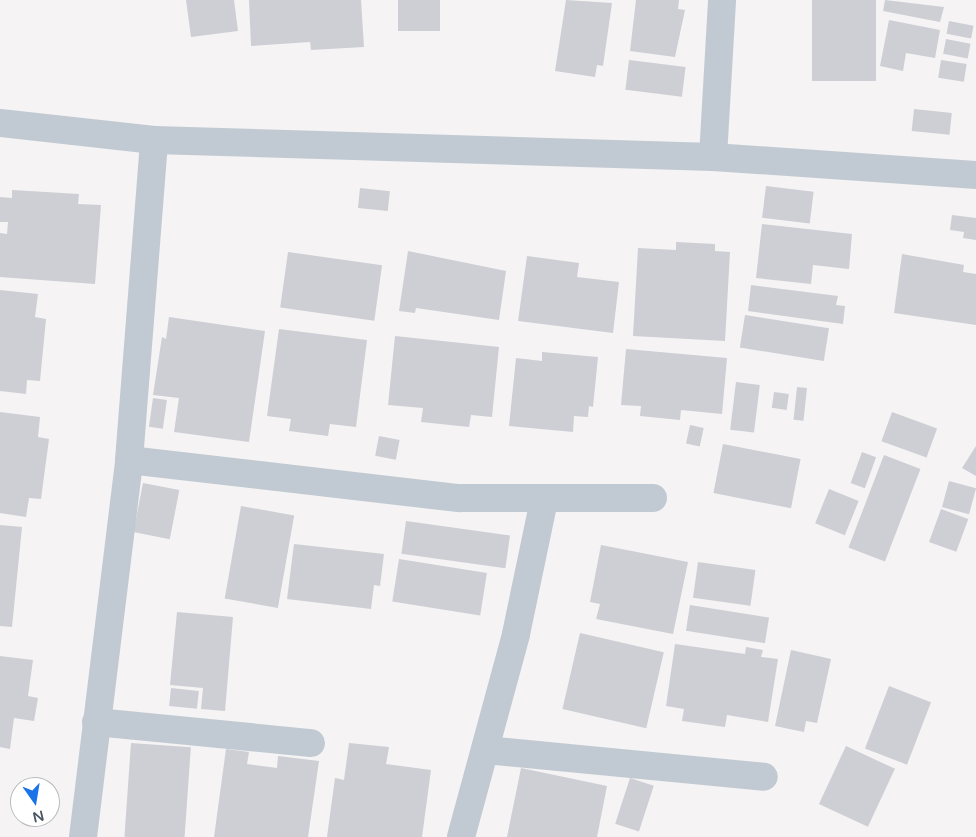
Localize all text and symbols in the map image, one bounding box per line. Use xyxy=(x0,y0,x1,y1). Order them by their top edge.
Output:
north arrow xyxy=(10,777,60,827)
text: N xyxy=(31,807,46,826)

